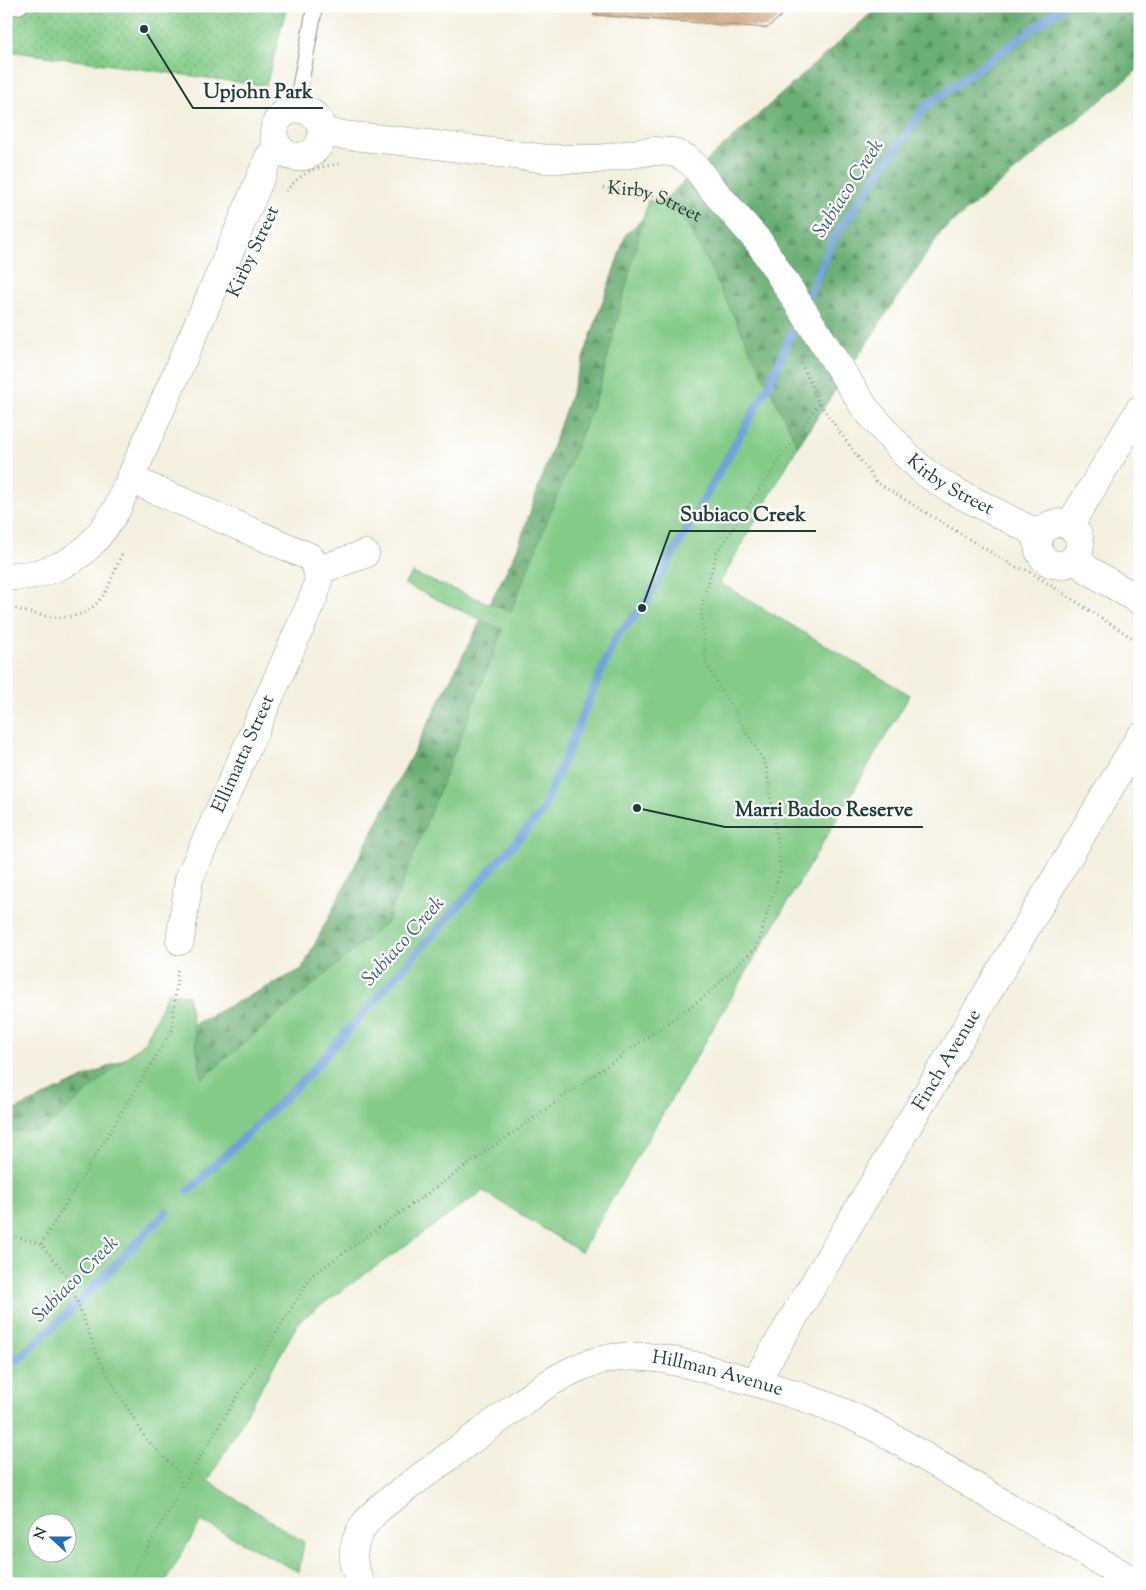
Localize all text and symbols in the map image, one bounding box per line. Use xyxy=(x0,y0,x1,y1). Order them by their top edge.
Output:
callout: Upjohn Park xyxy=(193,73,323,108)
text: Upjohn Park xyxy=(203,79,313,108)
water label: Subiaco Creek xyxy=(806,134,892,244)
street label: Kirby Street xyxy=(607,175,707,230)
street label: Kirby Street xyxy=(221,201,287,302)
street label: Kirby Street xyxy=(900,448,999,523)
callout: Subiaco Creek xyxy=(670,496,816,531)
text: Subiaco Creek xyxy=(680,502,806,531)
street label: Ellimatta Street xyxy=(206,690,282,817)
callout: Marri Badoo Reserve xyxy=(725,792,923,827)
text: Marri Badoo Reserve xyxy=(735,797,913,826)
water label: Subiaco Creek xyxy=(356,891,452,993)
street label: Finch Avenue xyxy=(906,1004,988,1116)
water label: Subiaco Creek xyxy=(26,1230,126,1330)
street label: Hillman Avenue xyxy=(650,1344,787,1403)
north arrow xyxy=(28,1512,78,1562)
text: N xyxy=(30,1525,53,1543)

